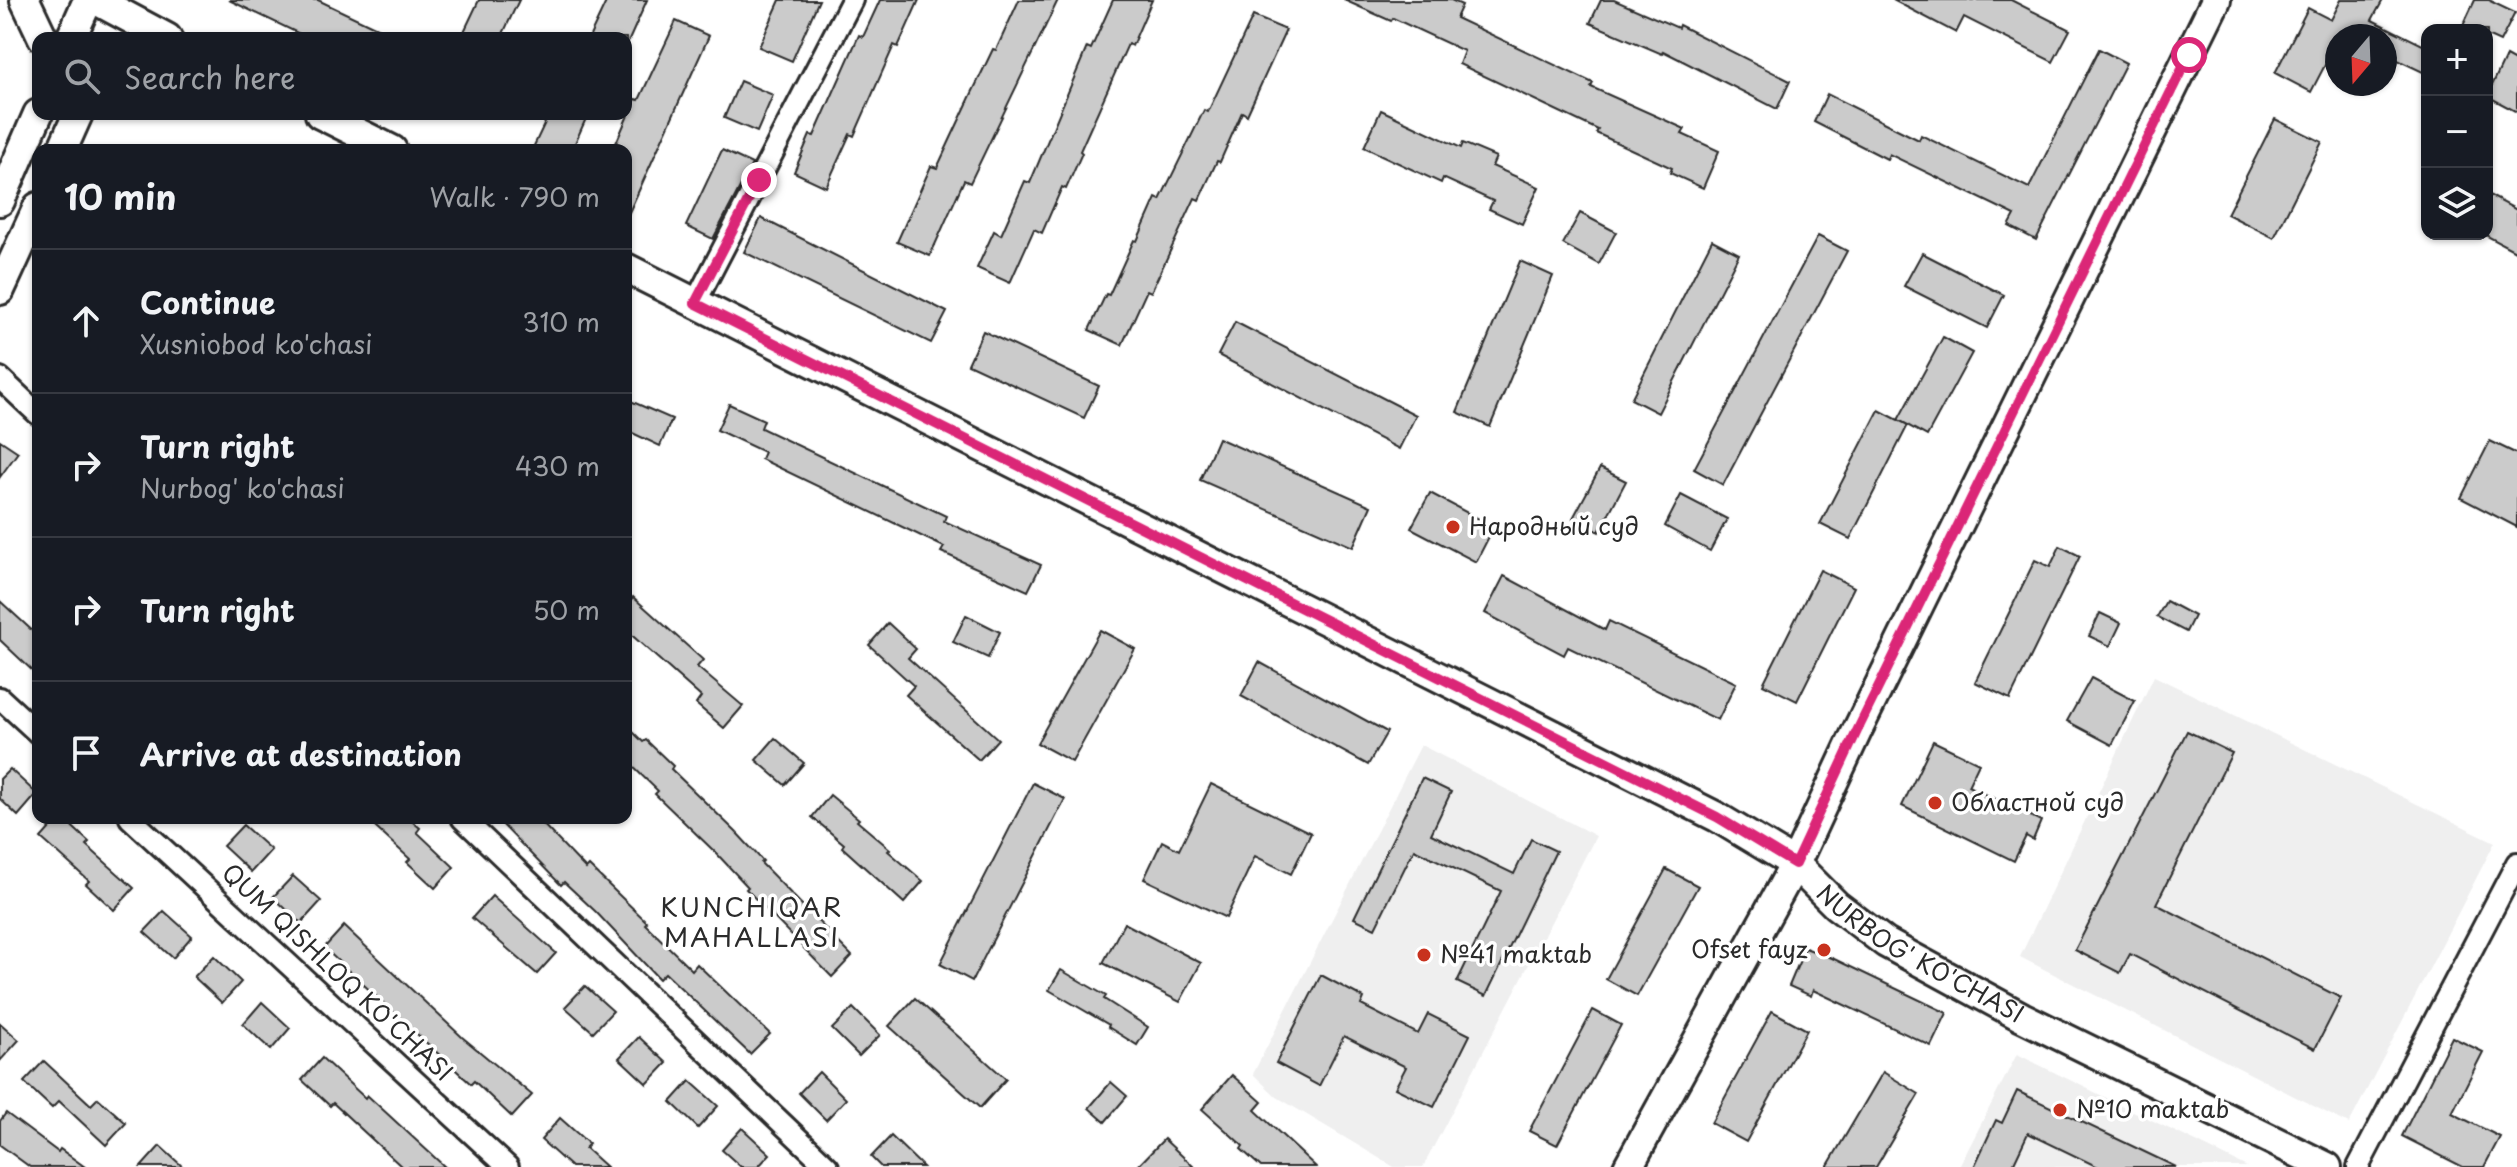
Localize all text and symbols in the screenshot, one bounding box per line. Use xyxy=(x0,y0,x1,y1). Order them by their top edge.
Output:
north arrow xyxy=(2325,24,2397,96)
map controls xyxy=(2421,24,2493,240)
button: + xyxy=(2421,24,2493,96)
search box xyxy=(32,32,632,120)
route start xyxy=(2171,37,2207,73)
icon: search xyxy=(60,54,104,98)
text: Search here xyxy=(124,54,296,99)
button: − xyxy=(2421,96,2493,168)
route end xyxy=(741,162,777,198)
button: layers xyxy=(2421,168,2493,240)
text: 10 min xyxy=(64,170,177,222)
text: Walk · 790 m xyxy=(429,177,600,216)
text: Continue xyxy=(140,279,275,324)
icon: ahead xyxy=(64,299,108,343)
text: 310 m xyxy=(522,302,600,341)
text: Xusniobod ko'chasi xyxy=(140,324,373,363)
text: Turn right xyxy=(140,423,295,468)
icon: right xyxy=(64,443,108,487)
text: 430 m xyxy=(515,446,600,485)
text: Nurbog' ko'chasi xyxy=(140,468,345,507)
place label: Народный суд xyxy=(1469,507,1639,543)
marker: Народный суд xyxy=(1444,518,1462,536)
icon: right xyxy=(64,587,108,631)
text: Turn right xyxy=(140,587,295,632)
text: 50 m xyxy=(533,590,600,629)
icon: arrive xyxy=(64,731,108,775)
text: Arrive at destination xyxy=(140,731,462,776)
place label: Областной суд xyxy=(1951,783,2124,819)
marker: Областной суд xyxy=(1926,794,1944,812)
street label: QUM QISHLOQ KO'CHASI xyxy=(215,854,462,1089)
street label: NURBOG' KO'CHASI xyxy=(1809,875,2031,1031)
district label: KUNCHIQAR MAHALLASI xyxy=(660,887,844,956)
place label: Ofset fayz xyxy=(1691,930,1808,966)
place label: №41 maktab xyxy=(1440,935,1592,971)
marker: Ofset fayz xyxy=(1815,941,1833,959)
marker: №41 maktab xyxy=(1415,946,1433,964)
place label: №10 maktab xyxy=(2076,1090,2229,1126)
marker: №10 maktab xyxy=(2051,1101,2069,1119)

